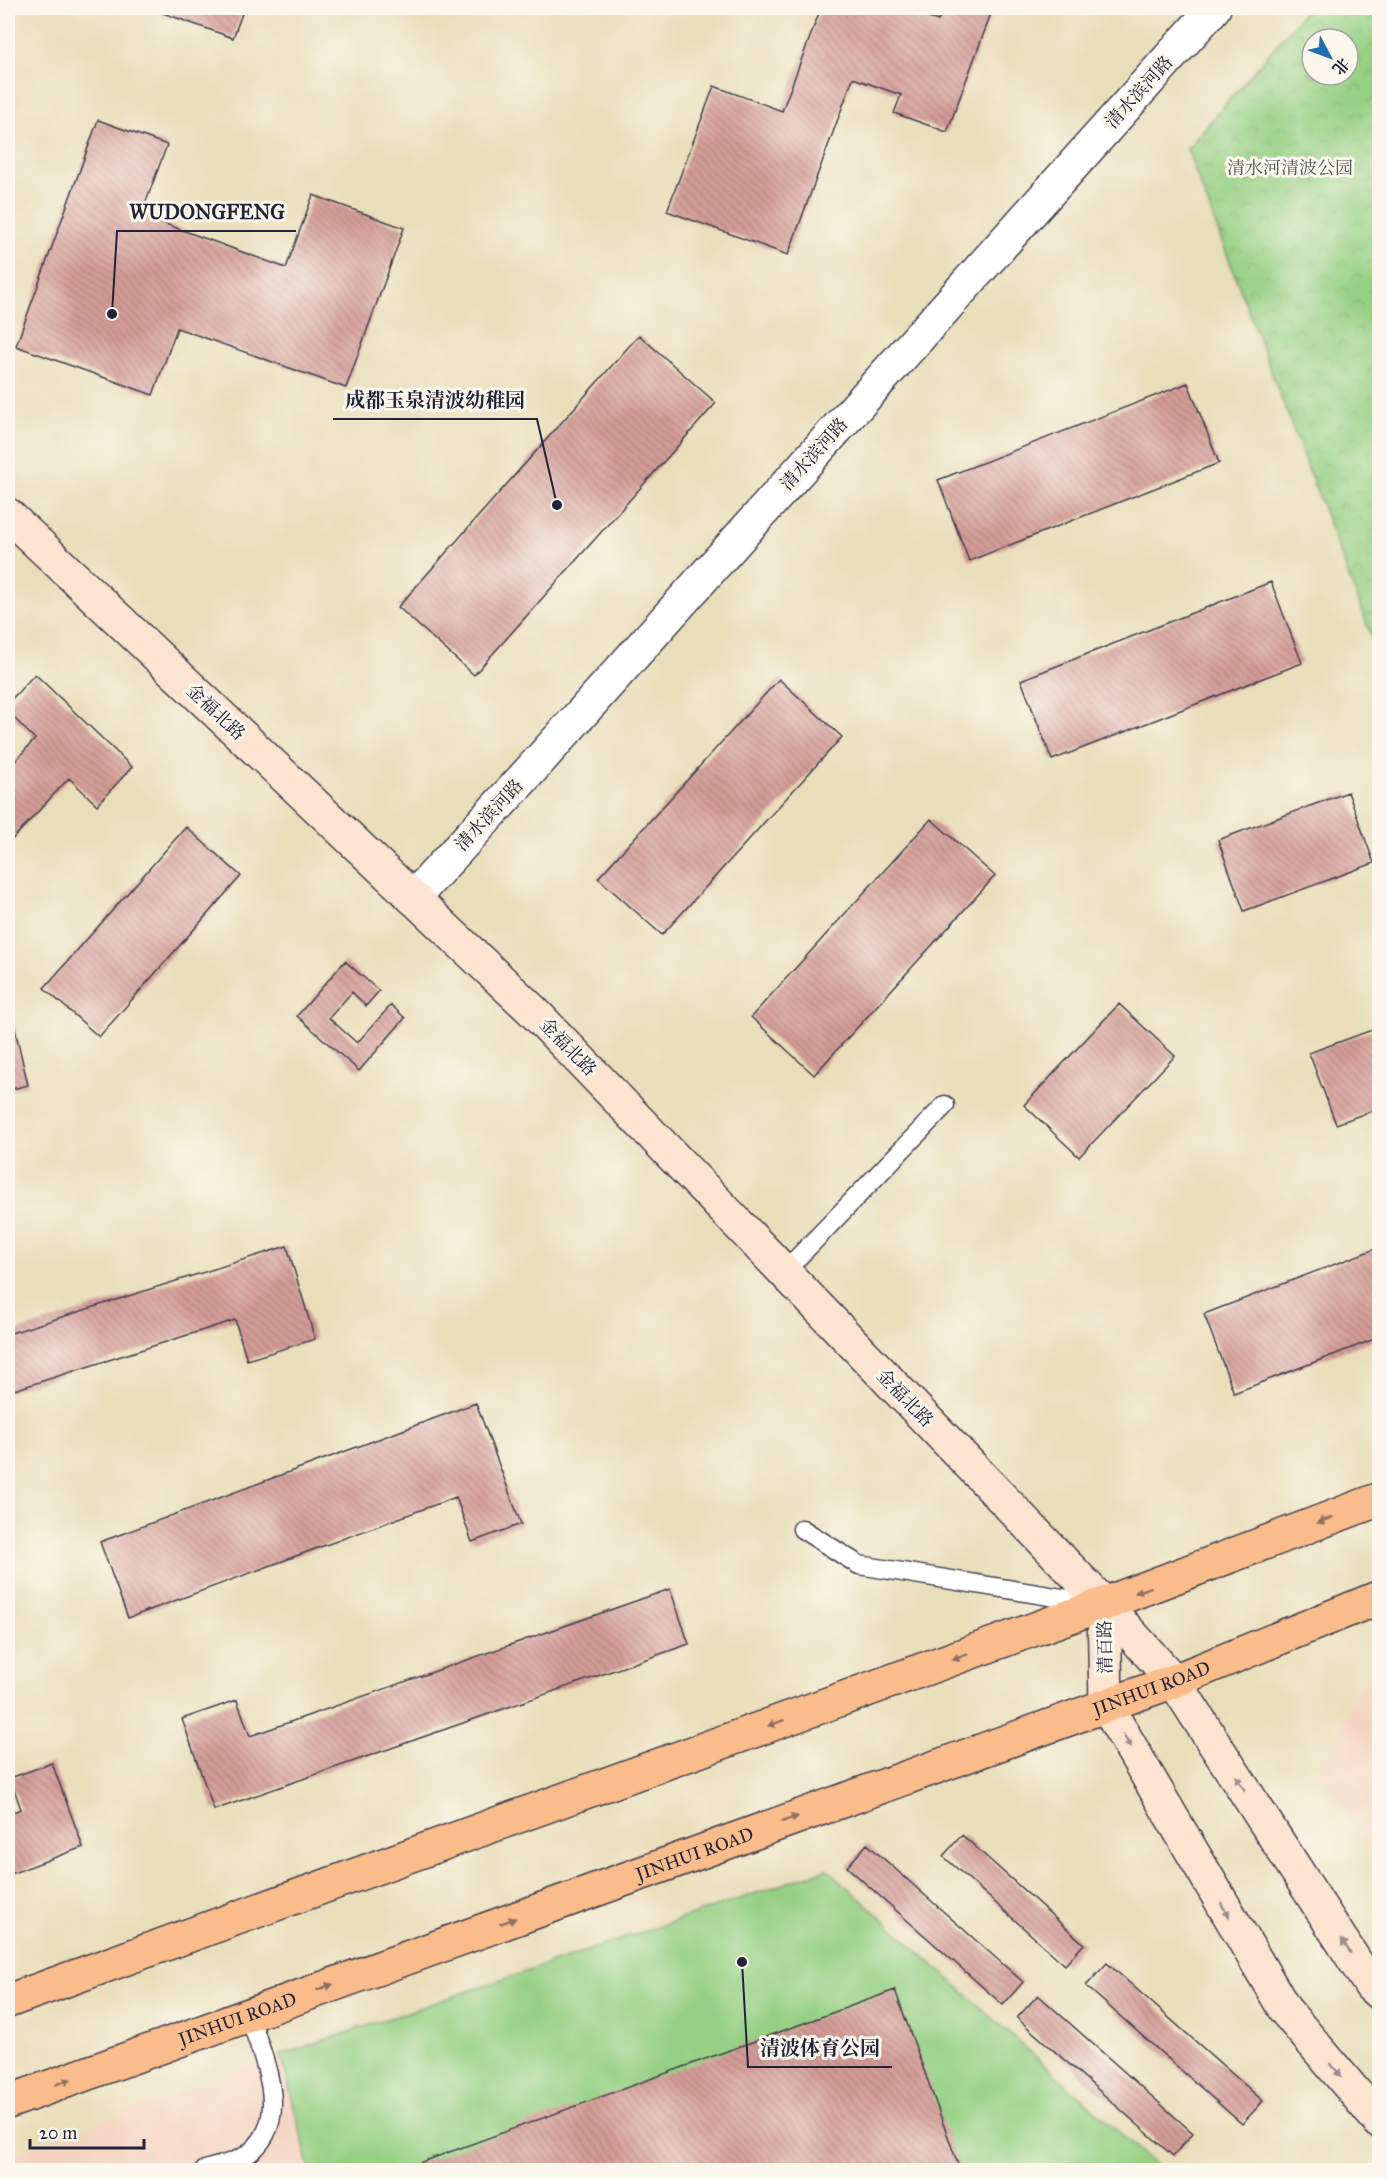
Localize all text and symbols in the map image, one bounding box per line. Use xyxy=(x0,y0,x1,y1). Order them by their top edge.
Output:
north arrow xyxy=(1300,27,1360,87)
street label: 清水滨河路 xyxy=(1101,51,1177,133)
text: 北 xyxy=(1329,54,1353,79)
park label: 清水河清波公园 xyxy=(1227,157,1353,179)
callout: WUDONGFENG xyxy=(117,193,296,231)
text: WUDONGFENG xyxy=(129,200,285,224)
callout: 成都玉泉清波幼稚园 xyxy=(333,381,537,419)
text: 成都玉泉清波幼稚园 xyxy=(345,388,525,412)
street label: 清水滨河路 xyxy=(776,413,852,495)
street label: 金福北路 xyxy=(182,679,250,745)
street label: 清水滨河路 xyxy=(450,775,528,855)
street label: 金福北路 xyxy=(535,1013,601,1081)
street label: 金福北路 xyxy=(872,1364,938,1432)
one-way arrow xyxy=(1316,1515,1334,1525)
one-way arrow xyxy=(1134,1585,1152,1595)
street label: 清百路 xyxy=(1094,1620,1116,1674)
one-way arrow xyxy=(951,1652,969,1662)
street label: JINHUI ROAD xyxy=(1088,1656,1214,1722)
one-way arrow xyxy=(767,1719,785,1729)
one-way arrow xyxy=(1122,1733,1132,1750)
one-way arrow xyxy=(1235,1775,1246,1791)
one-way arrow xyxy=(782,1814,800,1824)
street label: JINHUI ROAD xyxy=(631,1823,757,1887)
one-way arrow xyxy=(1220,1902,1230,1919)
one-way arrow xyxy=(499,1916,517,1925)
one-way arrow xyxy=(1340,1939,1352,1955)
one-way arrow xyxy=(316,1982,334,1992)
street label: JINHUI ROAD xyxy=(174,1988,299,2052)
callout: 清波体育公园 xyxy=(748,2029,892,2067)
text: 清波体育公园 xyxy=(760,2036,880,2060)
one-way arrow xyxy=(1329,2062,1342,2078)
one-way arrow xyxy=(54,2077,72,2087)
scale bar xyxy=(30,2112,144,2150)
text: 20 m xyxy=(39,2122,77,2144)

